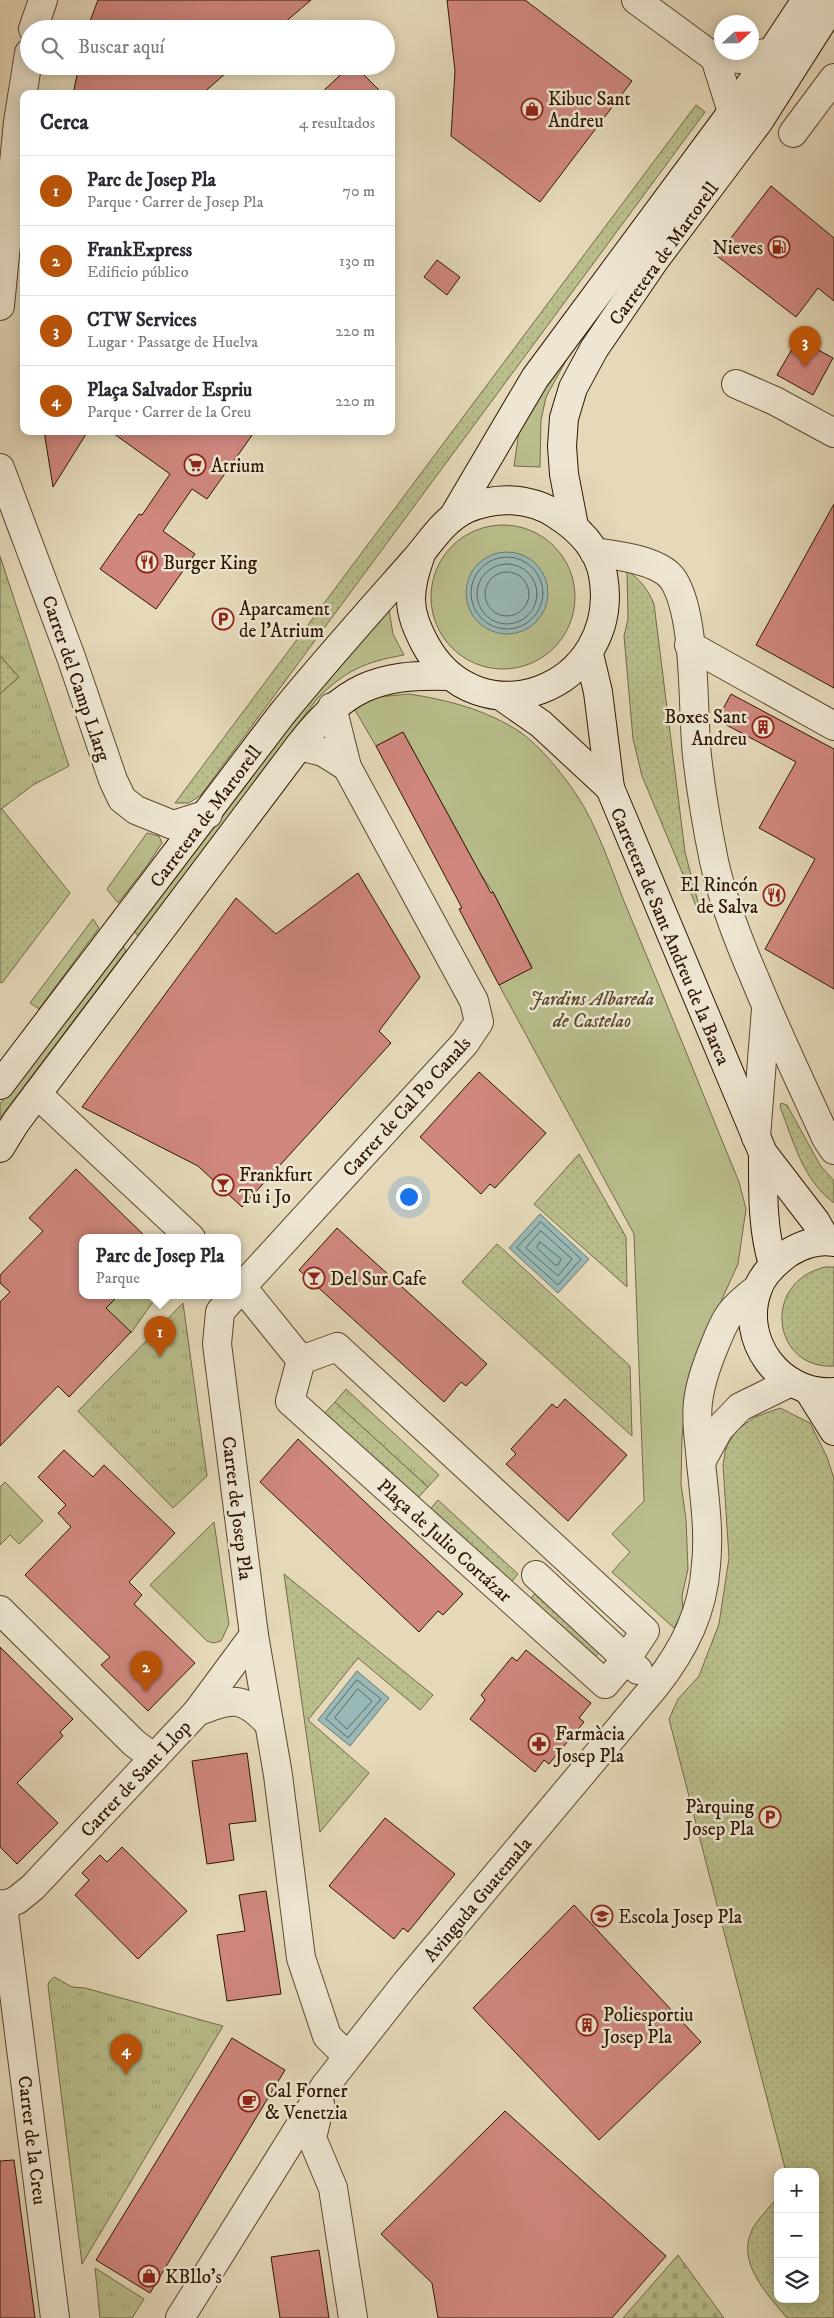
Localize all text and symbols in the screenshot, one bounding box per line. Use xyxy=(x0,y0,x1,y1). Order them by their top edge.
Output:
north arrow xyxy=(714,15,759,60)
search box xyxy=(20,20,395,75)
icon: search xyxy=(38,34,66,62)
text: Buscar aquí xyxy=(78,36,164,59)
place label: Kibuc Sant Andreu xyxy=(548,88,631,133)
shop icon: Kibuc Sant Andreu xyxy=(520,97,544,121)
text: Cerca xyxy=(40,110,88,136)
text: 4 resultados xyxy=(299,113,375,133)
text: Parc de Josep Pla xyxy=(87,169,216,192)
street label: Carretera de Martorell xyxy=(605,178,724,330)
text: 1 xyxy=(53,181,59,201)
text: 70 m xyxy=(343,181,375,201)
text: Parque · Carrer de Josep Pla xyxy=(87,192,263,212)
fuel station icon: Nieves xyxy=(767,235,791,259)
place label: Nieves xyxy=(713,237,763,260)
text: FrankExpress xyxy=(87,239,192,262)
text: 2 xyxy=(52,251,60,271)
text: 130 m xyxy=(339,251,375,271)
text: Edificio público xyxy=(87,262,188,282)
text: CTW Services xyxy=(87,309,196,332)
text: 3 xyxy=(53,321,59,341)
text: 220 m xyxy=(335,321,375,341)
pin: 3 xyxy=(789,326,821,367)
text: Lugar · Passatge de Huelva xyxy=(87,332,258,352)
text: Plaça Salvador Espriu xyxy=(87,379,252,402)
text: 4 xyxy=(51,391,61,411)
text: 220 m xyxy=(335,391,375,411)
text: Parque · Carrer de la Creu xyxy=(87,402,251,422)
supermarket icon: Atrium xyxy=(183,453,207,477)
place label: Atrium xyxy=(211,455,265,478)
restaurant icon: Burger King xyxy=(135,550,159,574)
place label: Burger King xyxy=(163,552,258,575)
street label: Carrer del Camp Llarg xyxy=(36,593,115,765)
place label: Aparcament de l'Atrium xyxy=(239,598,330,643)
parking icon: Aparcament de l'Atrium xyxy=(211,607,235,631)
place label: Boxes Sant Andreu xyxy=(664,706,747,751)
building icon: Boxes Sant Andreu xyxy=(751,715,775,739)
street label: Carretera de Martorell xyxy=(145,741,267,892)
street label: Carretera de Sant Andreu de la Barca xyxy=(605,804,734,1069)
place label: El Rincón de Salva xyxy=(680,874,758,919)
restaurant icon: El Rincón de Salva xyxy=(762,883,786,907)
park label: Jardins Albareda de Castelao xyxy=(530,988,654,1033)
street label: Carrer de Cal Po Canals xyxy=(338,1032,476,1182)
place label: Frankfurt Tu i Jo xyxy=(239,1164,313,1209)
bar icon: Frankfurt Tu i Jo xyxy=(211,1173,235,1197)
your location xyxy=(396,1184,422,1210)
popup xyxy=(79,1234,241,1299)
text: Parc de Josep Pla xyxy=(96,1245,224,1268)
bar icon: Del Sur Cafe xyxy=(302,1266,326,1290)
text: Parque xyxy=(96,1268,140,1288)
place label: Del Sur Cafe xyxy=(330,1268,427,1291)
pin: 1 xyxy=(144,1316,176,1357)
street label: Carrer de Josep Pla xyxy=(216,1435,257,1581)
street label: Plaça de Julio Cortázar xyxy=(372,1475,516,1608)
pin: 2 xyxy=(130,1651,162,1692)
street label: Carrer de Sant Llop xyxy=(76,1716,196,1842)
place label: Farmàcia Josep Pla xyxy=(553,1723,625,1768)
pharmacy icon: Farmàcia Josep Pla xyxy=(527,1732,551,1756)
place label: Pàrquing Josep Pla xyxy=(683,1796,755,1841)
parking icon: Pàrquing Josep Pla xyxy=(758,1805,782,1829)
street label: Avinguda Guatemala xyxy=(419,1833,537,1967)
school or university icon: Escola Josep Pla xyxy=(590,1904,614,1928)
place label: Escola Josep Pla xyxy=(618,1906,742,1929)
place label: Poliesportiu Josep Pla xyxy=(601,2004,694,2049)
building icon: Poliesportiu Josep Pla xyxy=(575,2013,599,2037)
pin: 4 xyxy=(110,2034,142,2075)
street label: Carrer de la Creu xyxy=(12,2074,51,2206)
place label: Cal Forner & Venetzia xyxy=(265,2080,348,2125)
cafe icon: Cal Forner & Venetzia xyxy=(237,2089,261,2113)
map controls xyxy=(774,2168,819,2303)
button: + xyxy=(774,2168,819,2213)
button: − xyxy=(774,2213,819,2258)
button: layers xyxy=(774,2258,819,2303)
shop icon: KBllo's xyxy=(137,2264,161,2288)
place label: KBllo's xyxy=(165,2266,222,2289)

